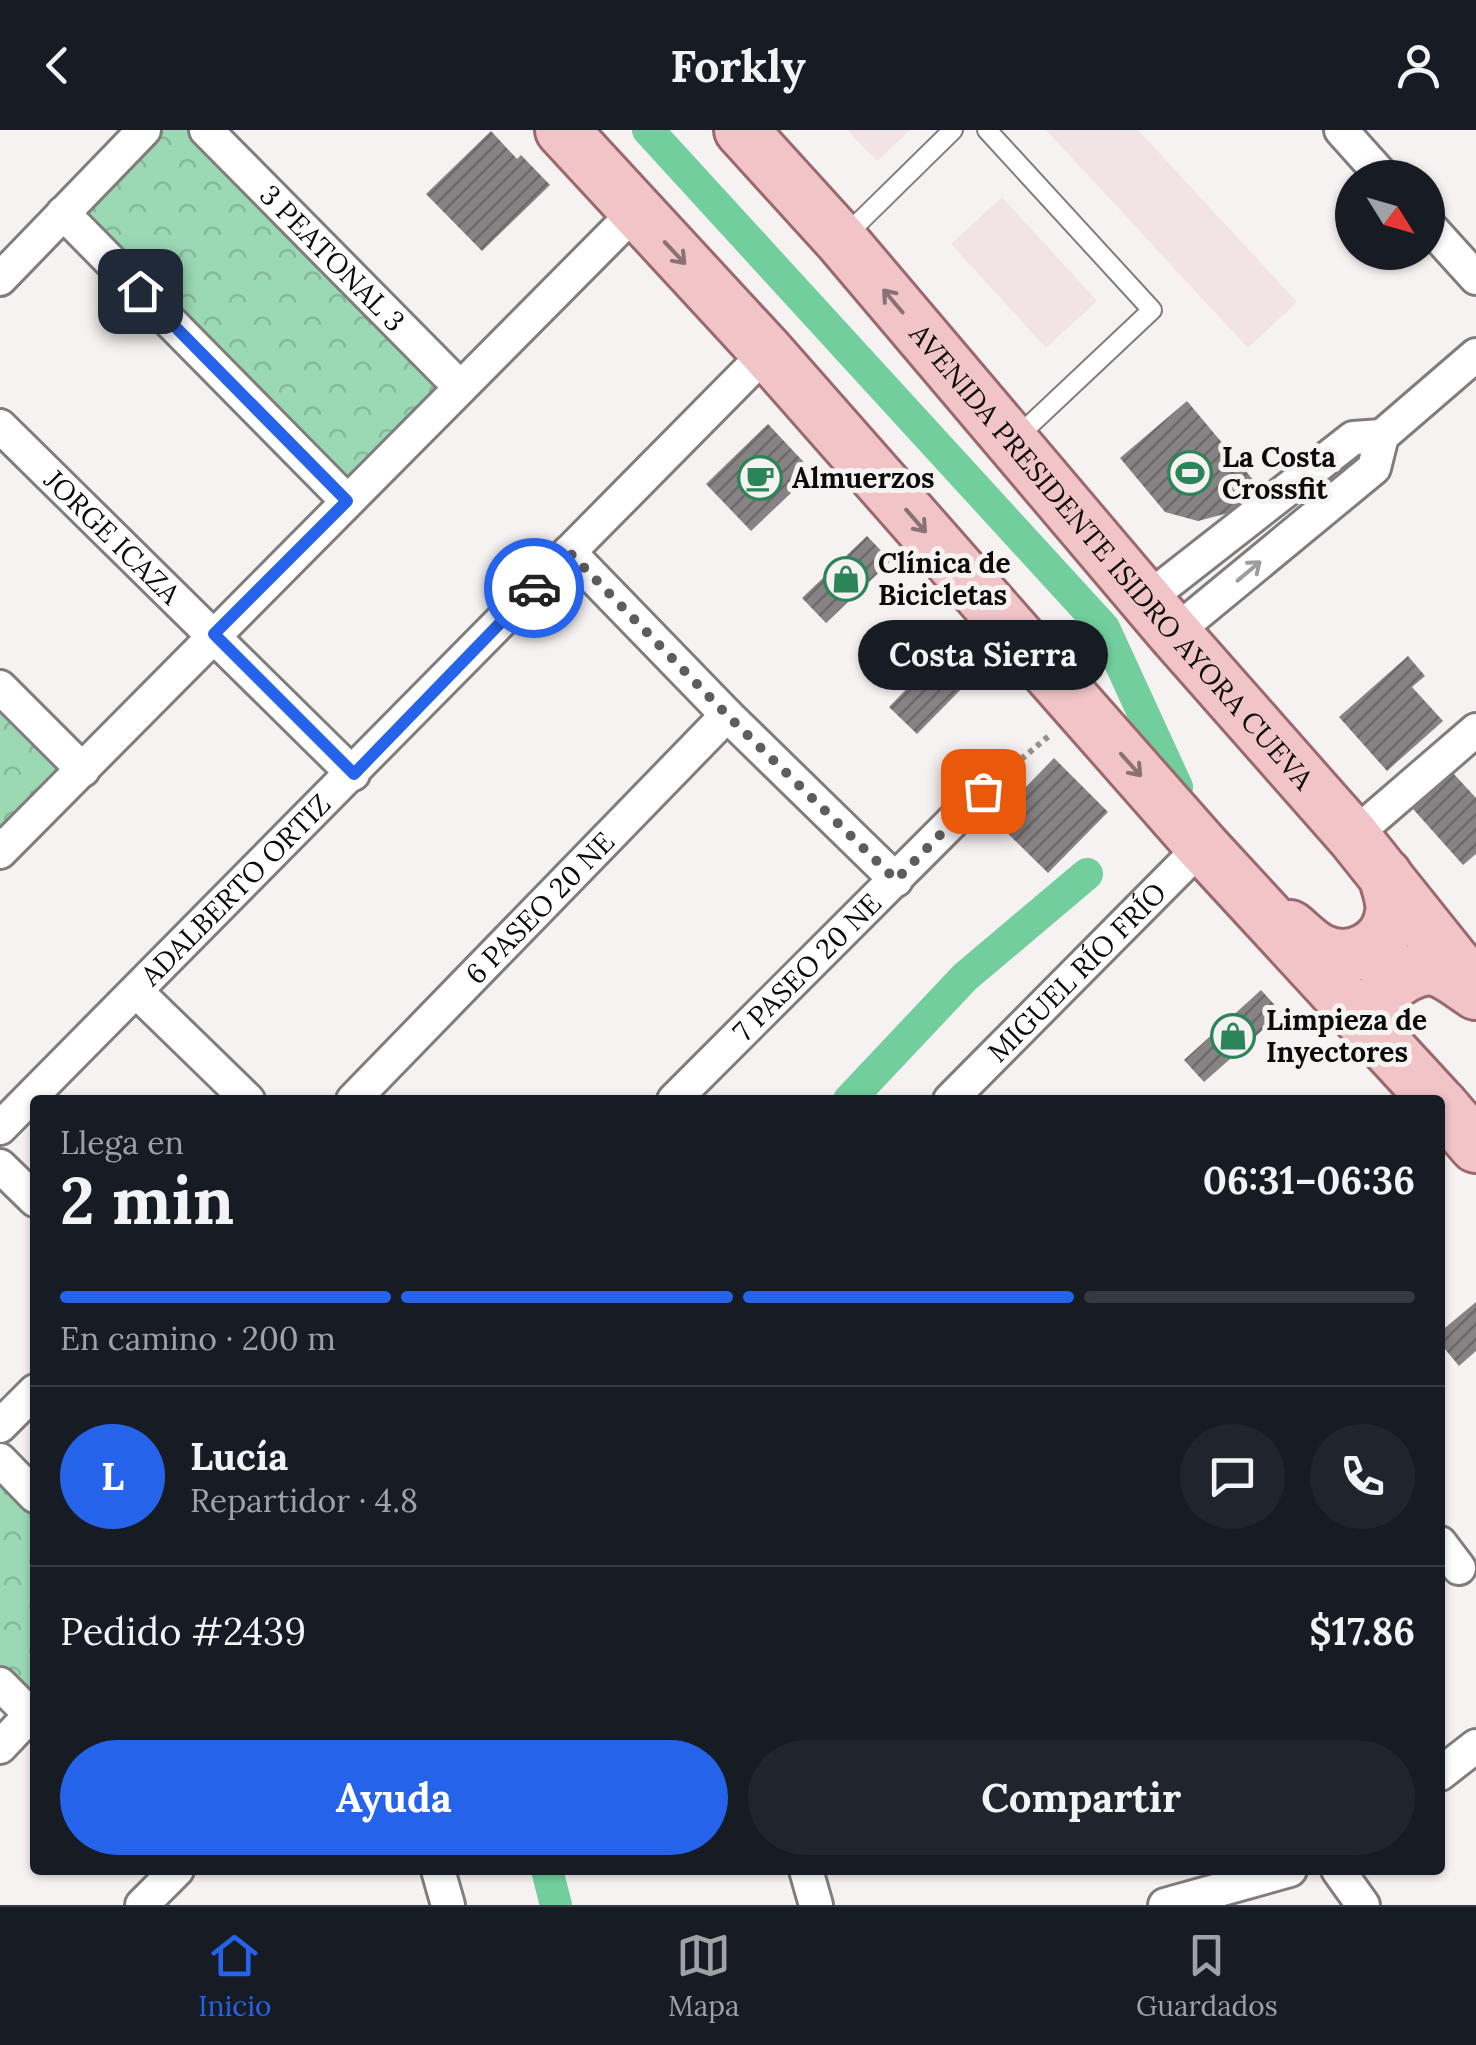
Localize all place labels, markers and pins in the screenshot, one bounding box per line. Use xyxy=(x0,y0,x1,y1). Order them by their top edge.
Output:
pin xyxy=(98,249,183,334)
place label: La Costa Crossfit xyxy=(1222,439,1336,507)
sports icon: La Costa Crossfit xyxy=(1167,450,1213,496)
cafe icon: Almuerzos xyxy=(737,455,783,501)
place label: Almuerzos xyxy=(792,460,935,496)
place label: Clínica de Bicicletas xyxy=(878,545,1010,613)
shop icon: Clínica de Bicicletas xyxy=(823,556,869,602)
callout: Costa Sierra xyxy=(858,621,1108,691)
pin xyxy=(941,749,1026,834)
place label: Limpieza de Inyectores xyxy=(1266,1002,1427,1070)
shop icon: Limpieza de Inyectores xyxy=(1210,1013,1256,1059)

